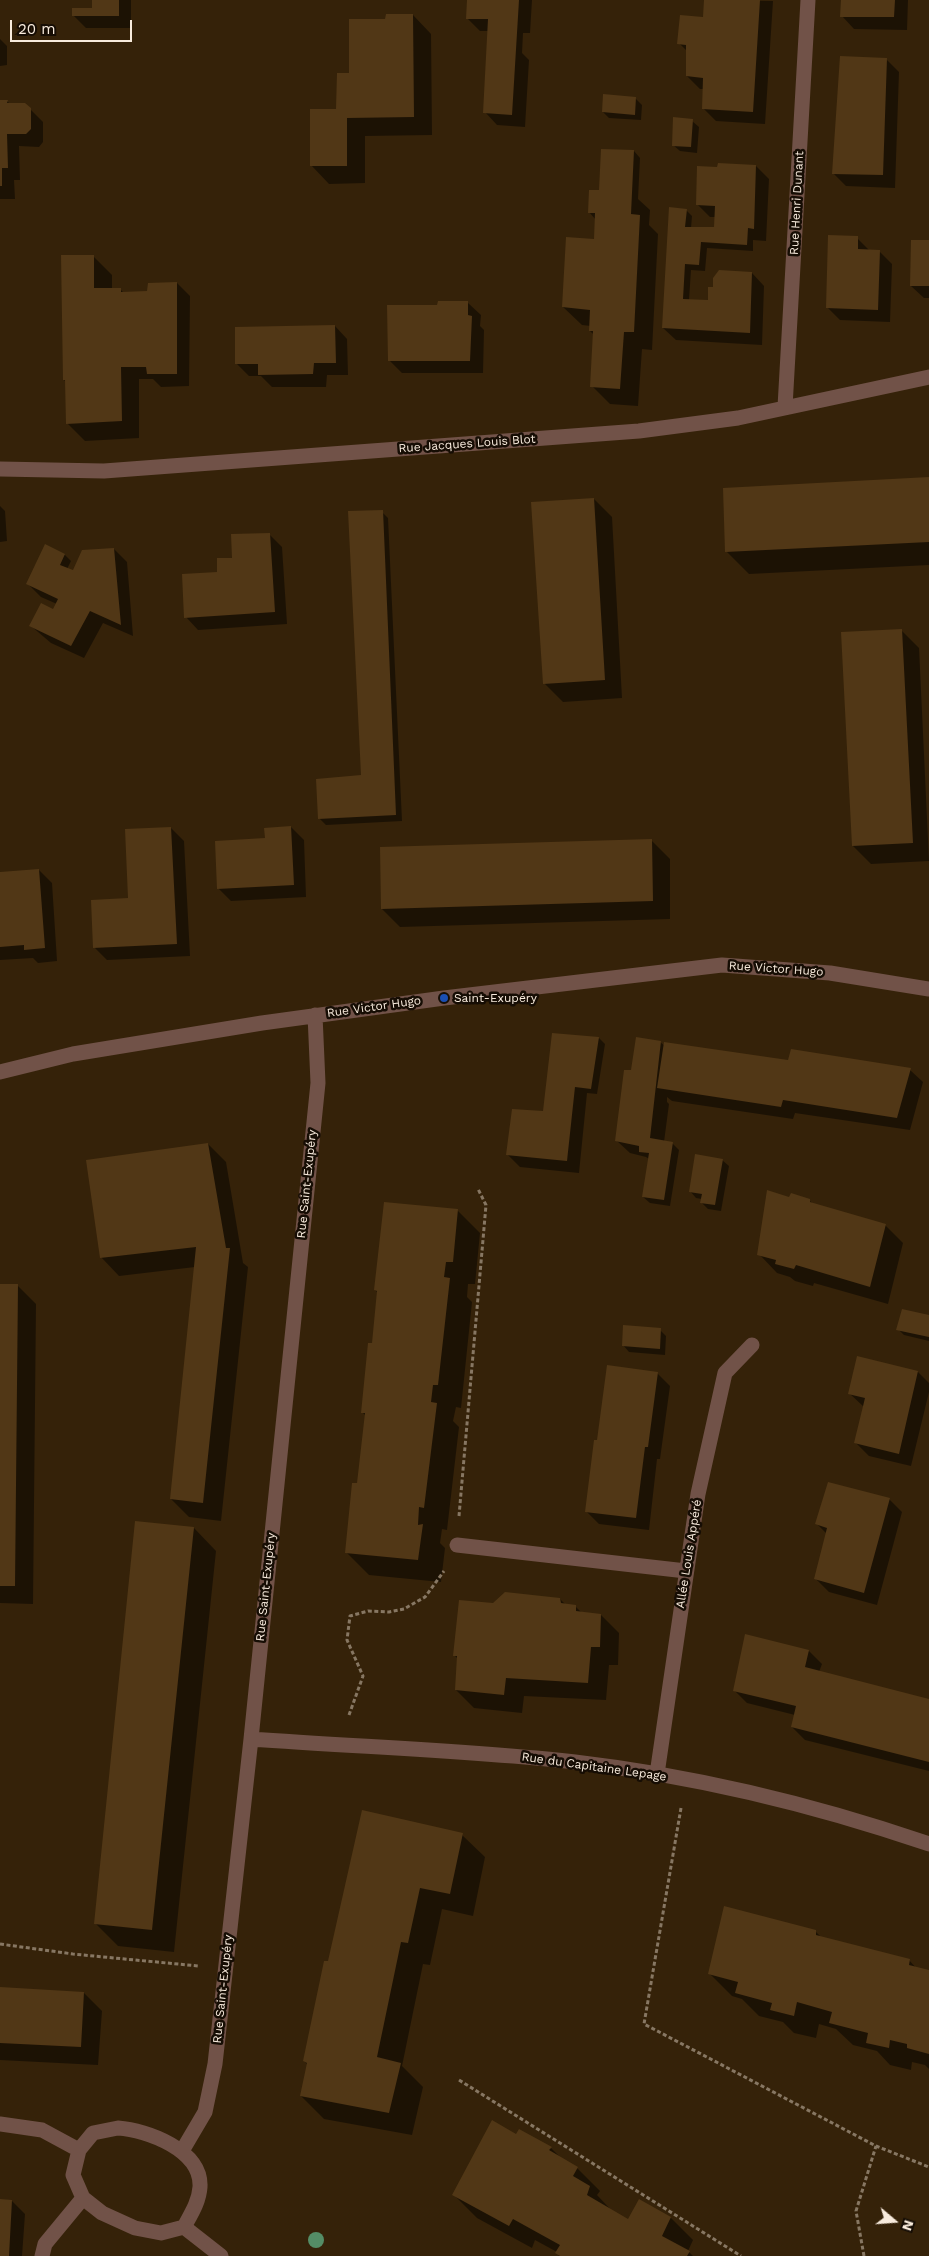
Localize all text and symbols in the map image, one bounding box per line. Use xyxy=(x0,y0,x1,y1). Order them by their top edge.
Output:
scale bar xyxy=(12,10,135,42)
text: 20 m xyxy=(18,20,56,38)
street label: Rue Henri Dunant xyxy=(787,151,807,255)
street label: Rue Jacques Louis Blot xyxy=(398,432,536,456)
street label: Rue Victor Hugo xyxy=(728,959,824,979)
place label: Saint-Exupéry xyxy=(454,991,537,1005)
marker: Saint-Exupéry xyxy=(438,992,450,1004)
street label: Rue Victor Hugo xyxy=(326,993,422,1021)
street label: Rue Saint-Exupéry xyxy=(294,1129,320,1239)
street label: Allée Louis Appéré xyxy=(673,1499,705,1609)
street label: Rue Saint-Exupéry xyxy=(253,1532,279,1642)
street label: Rue du Capitaine Lepage xyxy=(521,1750,667,1784)
street label: Rue Saint-Exupéry xyxy=(210,1934,236,2044)
north arrow xyxy=(869,2196,919,2246)
text: N xyxy=(899,2218,917,2233)

